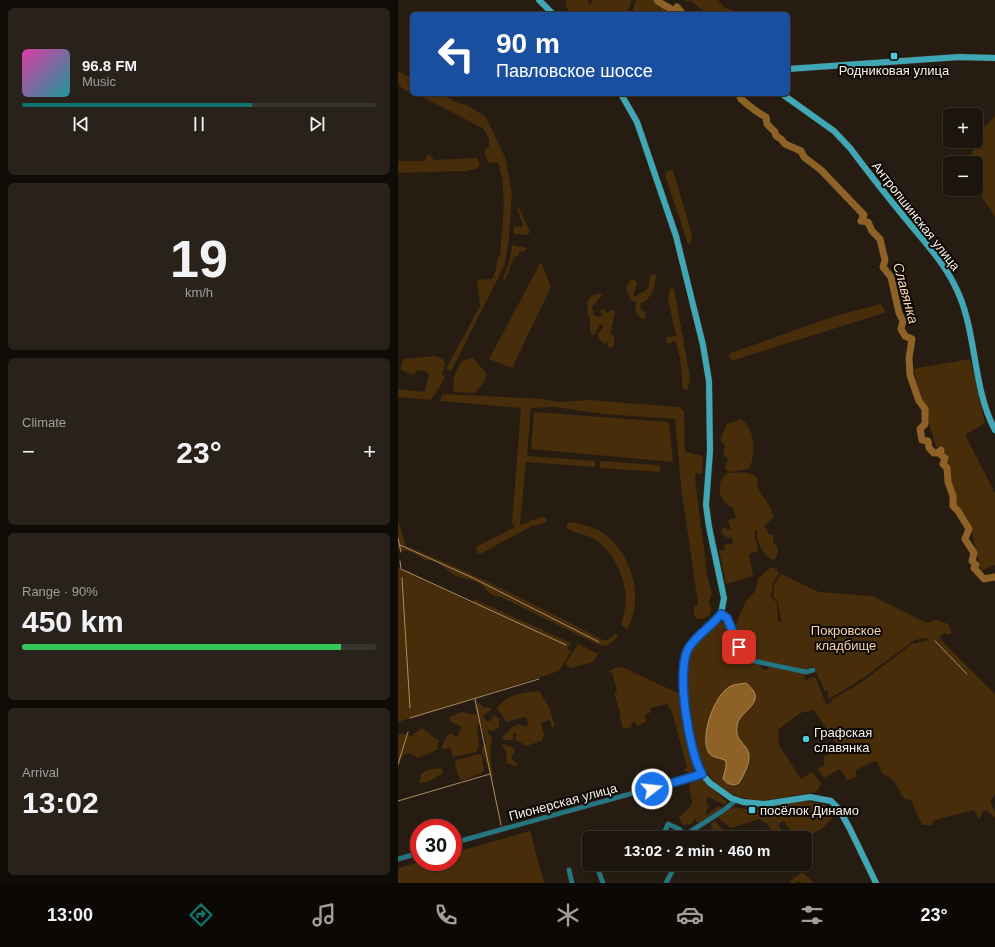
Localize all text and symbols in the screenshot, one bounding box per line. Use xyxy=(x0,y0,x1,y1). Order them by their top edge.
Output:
icon: left xyxy=(430,28,482,80)
text: 90 m xyxy=(496,28,560,59)
marker: Родниковая улица xyxy=(889,51,899,61)
text: 96.8 FM xyxy=(82,57,137,74)
text: Павловское шоссе xyxy=(496,61,653,81)
place label: Родниковая улица xyxy=(839,63,950,78)
text: Music xyxy=(82,74,116,89)
map controls xyxy=(943,108,983,196)
button: + xyxy=(943,108,983,148)
icon: previous xyxy=(70,113,92,135)
icon: pause xyxy=(188,113,210,135)
icon: next xyxy=(306,113,328,135)
button: − xyxy=(943,156,983,196)
street label: Антропшинская улица xyxy=(869,158,964,274)
text: 19 xyxy=(170,230,228,288)
water label: Славянка xyxy=(890,261,922,325)
text: km/h xyxy=(185,285,213,300)
text: Climate xyxy=(22,415,66,430)
text: 23° xyxy=(176,436,222,469)
text: − xyxy=(22,439,35,464)
text: + xyxy=(363,439,376,464)
text: Range · 90% xyxy=(22,584,98,599)
text: 450 km xyxy=(22,605,124,638)
park label: Покровское кладбище xyxy=(811,623,881,653)
pin xyxy=(722,630,756,664)
icon: arrive xyxy=(728,636,750,658)
place label: Графская славянка xyxy=(814,725,872,755)
marker: Графская славянка xyxy=(801,734,811,744)
text: Arrival xyxy=(22,765,59,780)
position arrow xyxy=(631,768,673,810)
street label: Пионерская улица xyxy=(507,780,620,824)
text: 13:02 xyxy=(22,786,99,819)
place label: посёлок Динамо xyxy=(760,803,859,818)
marker: посёлок Динамо xyxy=(747,805,757,815)
speed limit sign: 30 xyxy=(410,819,462,871)
text: 13:02 · 2 min · 460 m xyxy=(624,842,770,859)
icon: directions xyxy=(187,901,215,929)
icon: music xyxy=(310,901,338,929)
icon: phone xyxy=(432,901,460,929)
icon: climate xyxy=(554,901,582,929)
icon: car xyxy=(676,901,704,929)
icon: filters xyxy=(798,901,826,929)
text: 13:00 xyxy=(47,905,93,925)
text: 23° xyxy=(921,905,948,925)

